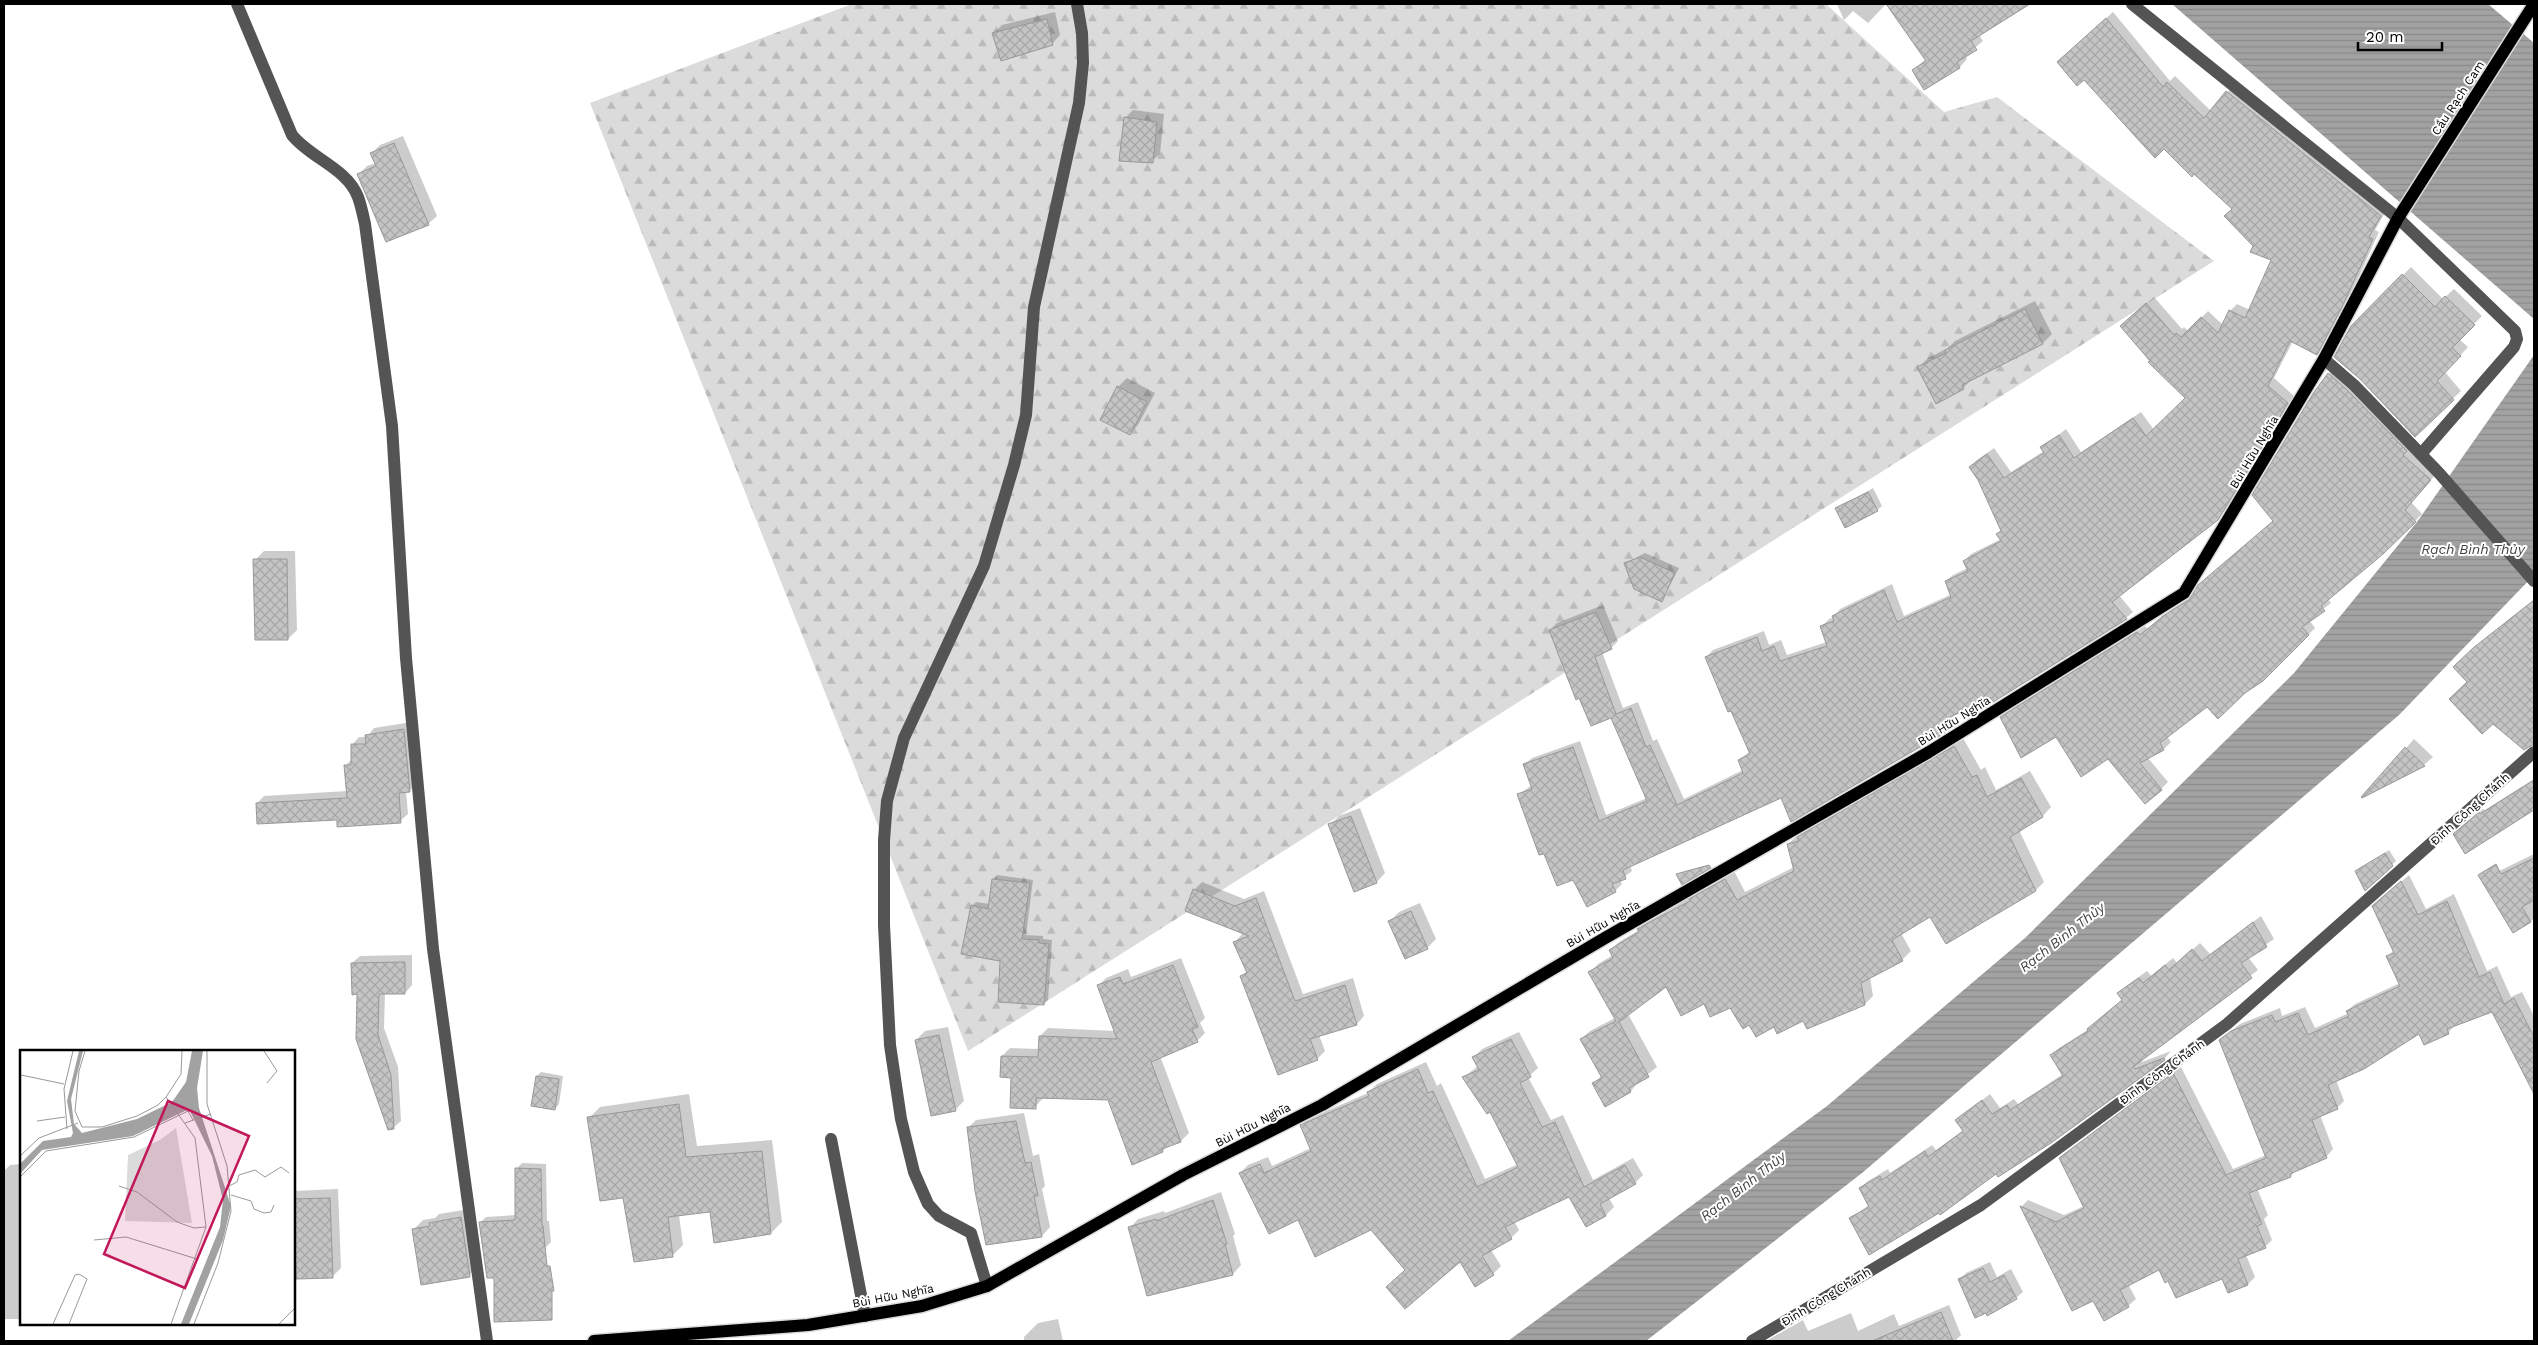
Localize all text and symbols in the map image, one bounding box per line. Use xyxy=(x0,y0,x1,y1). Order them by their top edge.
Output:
scale bar xyxy=(2358,20,2442,52)
text: 20 m xyxy=(2366,28,2404,46)
street label: Cầu Rạch Cam xyxy=(2429,58,2487,138)
street label: Bùi Hữu Nghĩa xyxy=(2227,413,2281,491)
water label: Rạch Bình Thủy xyxy=(2421,541,2526,557)
street label: Bùi Hữu Nghĩa xyxy=(1915,693,1993,749)
street label: Đinh Công Chánh xyxy=(2428,770,2512,848)
street label: Bùi Hữu Nghĩa xyxy=(1564,897,1642,951)
water label: Rạch Bình Thủy xyxy=(2016,898,2108,975)
street label: Đinh Công Chánh xyxy=(2117,1036,2207,1108)
inset map xyxy=(20,1050,295,1325)
street label: Bùi Hữu Nghĩa xyxy=(1213,1100,1293,1150)
water label: Rạch Bình Thủy xyxy=(1697,1147,1789,1224)
street label: Đinh Công Chánh xyxy=(1779,1265,1873,1329)
street label: Bùi Hữu Nghĩa xyxy=(851,1281,935,1311)

